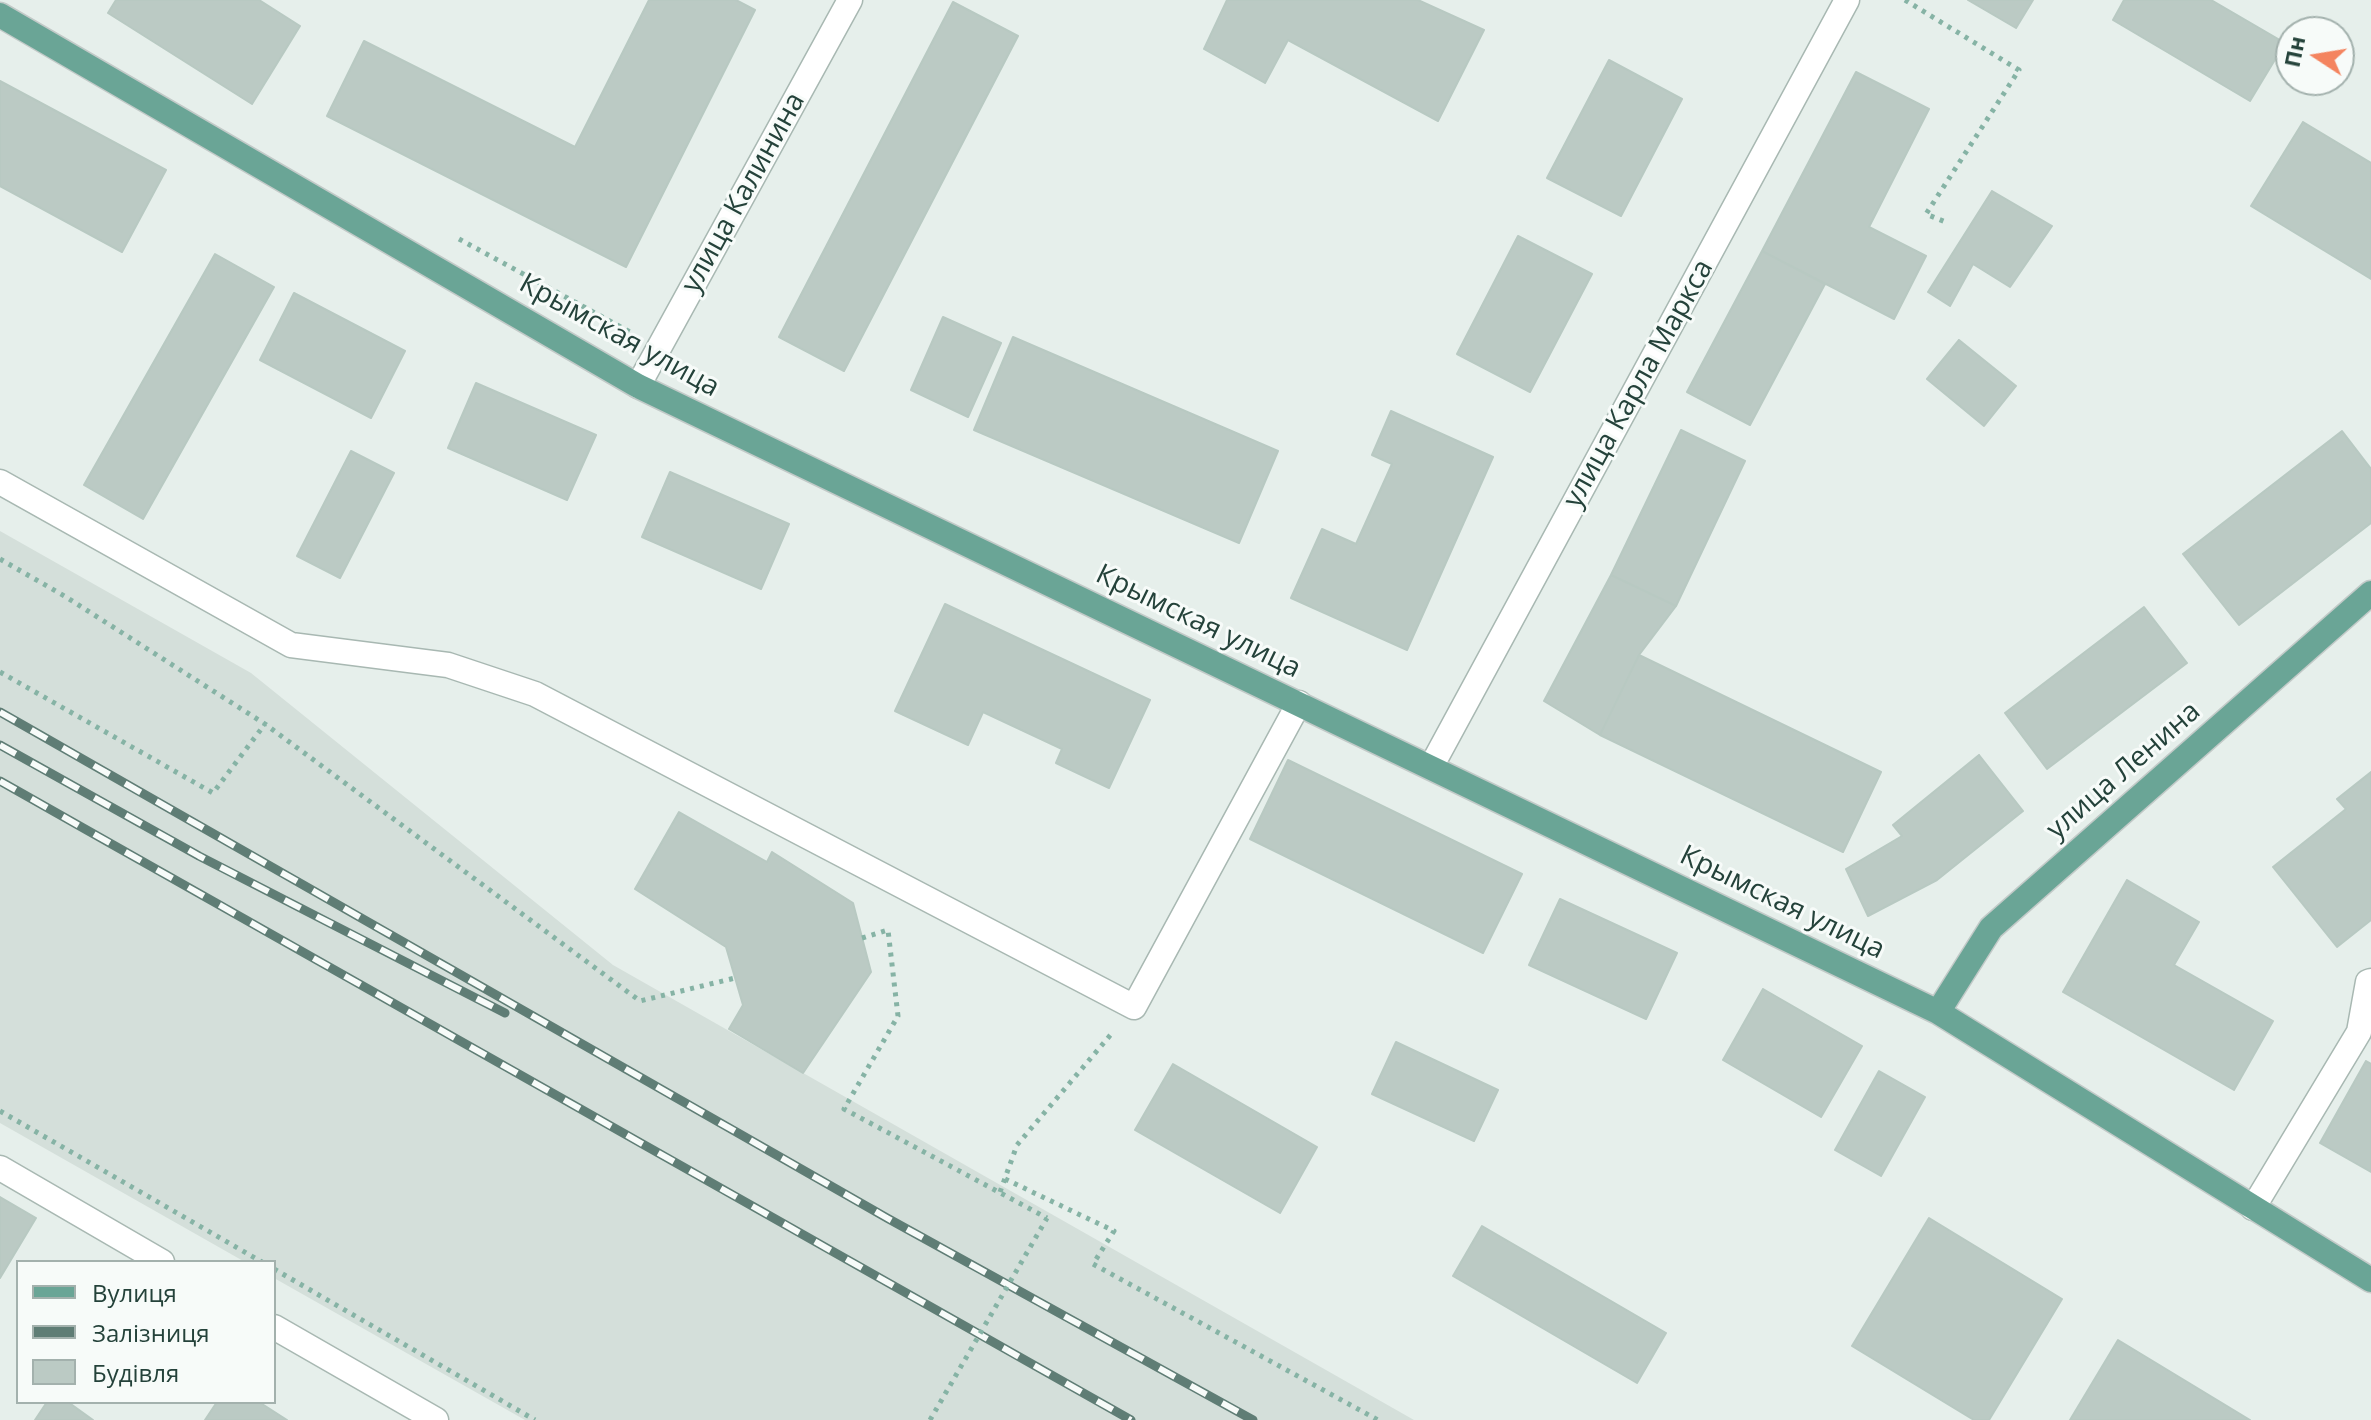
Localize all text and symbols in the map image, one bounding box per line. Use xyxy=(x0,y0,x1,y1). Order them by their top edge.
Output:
north arrow xyxy=(2275,16,2355,96)
text: Пн xyxy=(2276,33,2311,70)
street label: улица Калинина xyxy=(675,87,813,299)
street label: улица Карла Маркса xyxy=(1557,254,1721,514)
street label: Крымская улица xyxy=(513,267,725,405)
street label: Крымская улица xyxy=(1090,558,1306,686)
street label: улица Ленина xyxy=(2040,695,2208,847)
street label: Крымская улица xyxy=(1674,839,1890,967)
legend xyxy=(16,1260,276,1404)
text: Вулиця xyxy=(92,1276,177,1309)
text: Залізниця xyxy=(92,1316,209,1349)
text: Будівля xyxy=(92,1356,179,1389)

